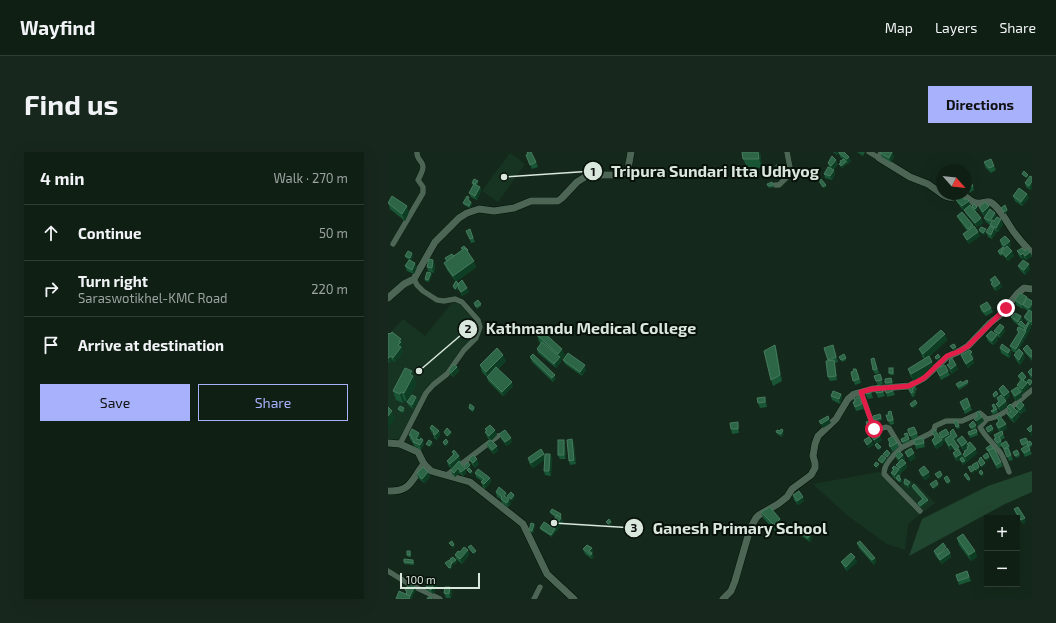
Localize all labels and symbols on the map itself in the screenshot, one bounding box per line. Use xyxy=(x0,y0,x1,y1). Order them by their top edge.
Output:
callout: Tripura Sundari Itta Udhyog xyxy=(583,157,827,185)
text: Tripura Sundari Itta Udhyog xyxy=(611,161,820,181)
text: 1 xyxy=(590,164,596,178)
north arrow xyxy=(936,164,972,200)
route end xyxy=(997,299,1015,317)
callout: Kathmandu Medical College xyxy=(458,315,705,343)
text: Kathmandu Medical College xyxy=(486,318,696,337)
text: 2 xyxy=(465,321,472,335)
route start xyxy=(865,420,883,438)
callout: Ganesh Primary School xyxy=(624,514,835,542)
text: Ganesh Primary School xyxy=(653,518,828,538)
text: 3 xyxy=(631,520,638,534)
scale bar xyxy=(400,571,480,590)

